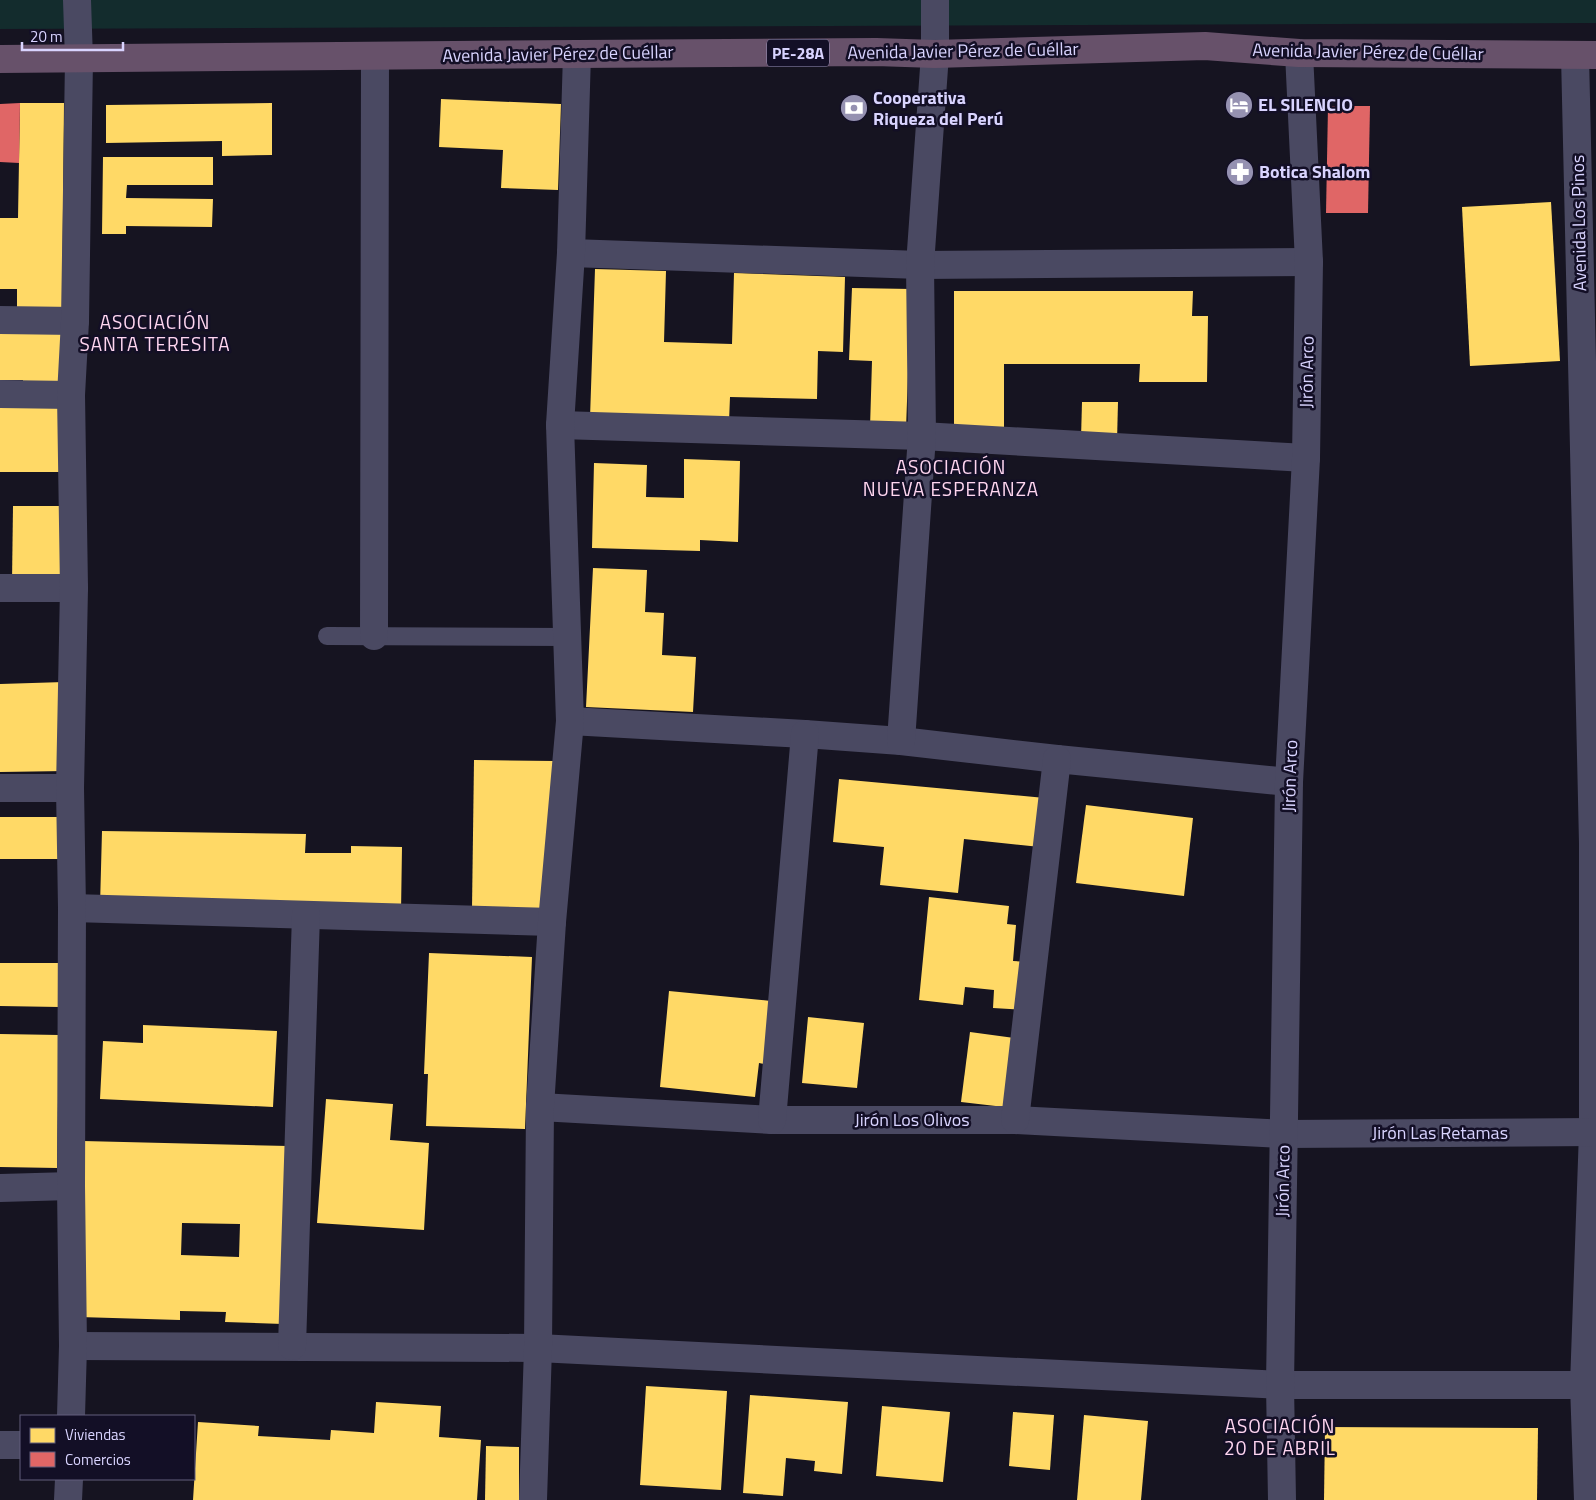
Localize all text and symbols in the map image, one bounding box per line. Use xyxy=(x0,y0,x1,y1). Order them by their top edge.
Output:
scale bar xyxy=(22,20,124,52)
text: 20 m xyxy=(30,25,63,48)
street label: Avenida Javier Pérez de Cuéllar xyxy=(847,35,1079,66)
street label: Avenida Javier Pérez de Cuéllar xyxy=(1252,36,1484,67)
street label: Avenida Javier Pérez de Cuéllar xyxy=(442,38,674,69)
road number: PE-28A xyxy=(767,40,829,66)
place label: Cooperativa Riqueza del Perú xyxy=(873,84,1003,132)
hotel icon: EL SILENCIO xyxy=(1224,90,1254,120)
place label: EL SILENCIO xyxy=(1258,91,1353,118)
bank icon: Cooperativa Riqueza del Perú xyxy=(839,93,869,123)
street label: Avenida Los Pinos xyxy=(1564,154,1593,292)
pharmacy icon: Botica Shalom xyxy=(1225,157,1255,187)
place label: Botica Shalom xyxy=(1259,158,1370,185)
district label: ASOCIACIÓN SANTA TERESITA xyxy=(80,307,230,358)
street label: Jirón Arco xyxy=(1292,336,1321,408)
district label: ASOCIACIÓN NUEVA ESPERANZA xyxy=(863,452,1039,503)
street label: Jirón Arco xyxy=(1275,739,1304,813)
street label: Jirón Los Olivos xyxy=(854,1106,970,1133)
street label: Jirón Las Retamas xyxy=(1372,1119,1508,1146)
street label: Jirón Arco xyxy=(1268,1145,1297,1217)
district label: ASOCIACIÓN 20 DE ABRIL xyxy=(1224,1411,1336,1462)
legend xyxy=(20,1415,195,1480)
text: Viviendas xyxy=(65,1423,126,1446)
text: Comercios xyxy=(65,1448,131,1471)

